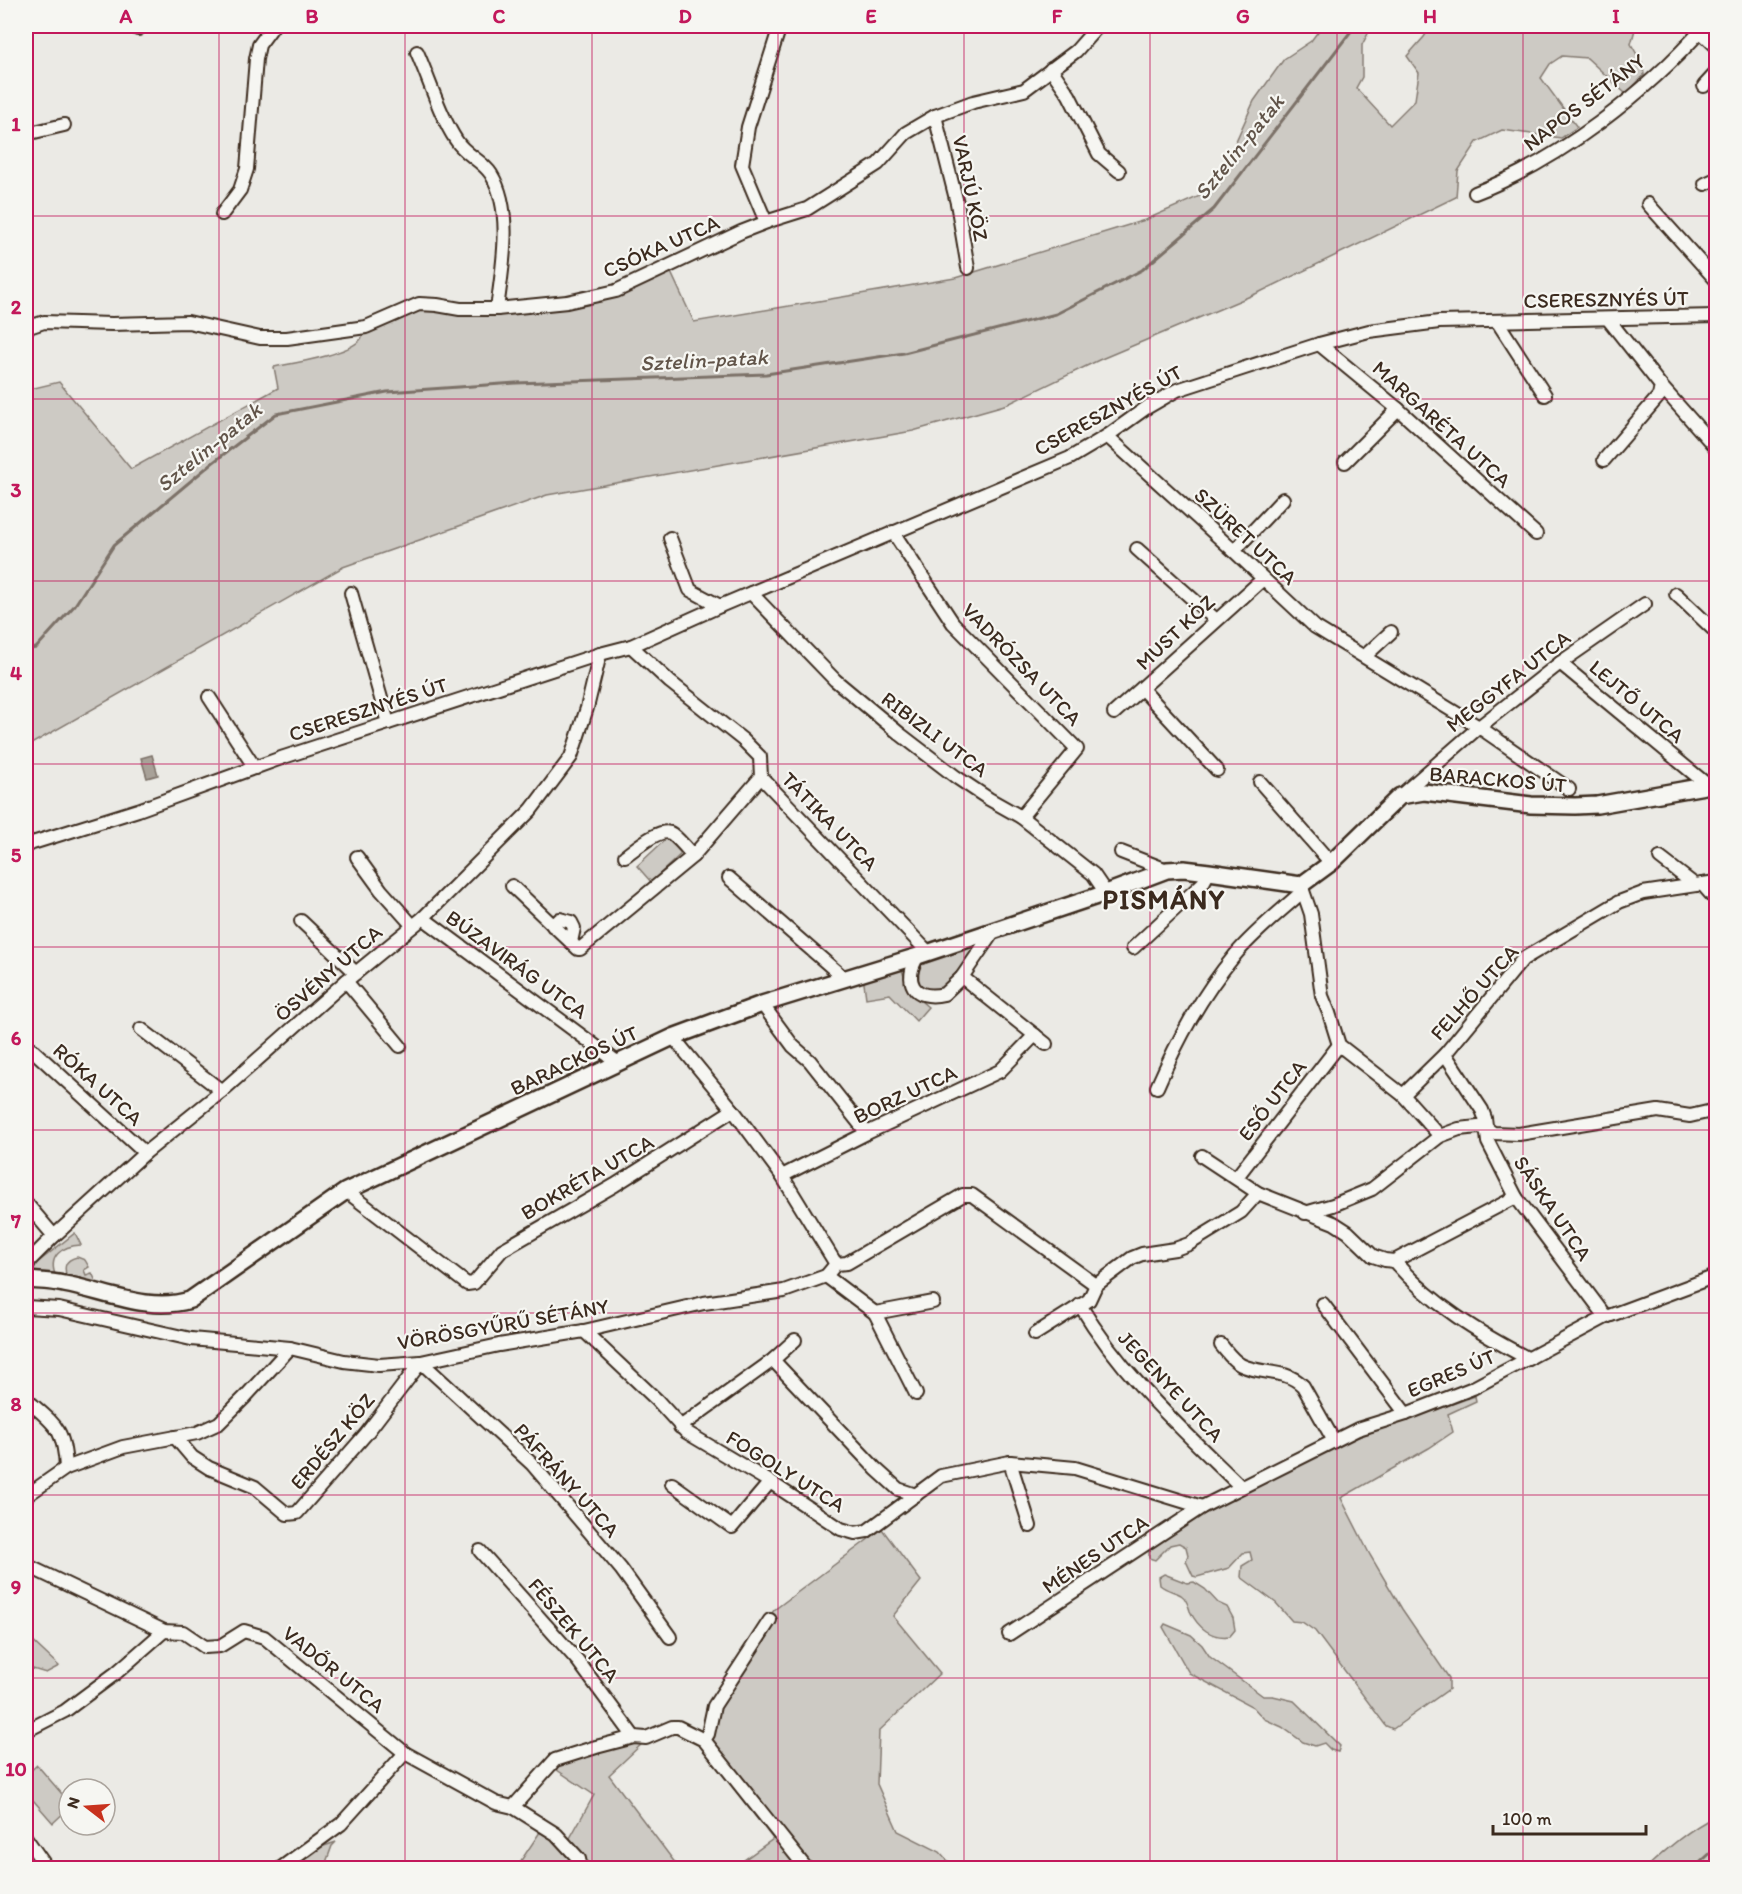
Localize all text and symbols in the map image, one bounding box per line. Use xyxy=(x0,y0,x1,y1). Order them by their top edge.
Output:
text: A xyxy=(119,4,133,28)
text: B xyxy=(306,4,319,28)
text: C xyxy=(493,4,506,28)
text: D xyxy=(678,4,692,28)
text: E xyxy=(865,4,877,28)
text: F xyxy=(1052,4,1063,28)
text: G xyxy=(1236,4,1250,28)
text: H xyxy=(1423,4,1437,28)
text: I xyxy=(1612,4,1620,28)
street label: NAPOS SÉTÁNY xyxy=(1518,48,1650,156)
water label: Sztelin-patak xyxy=(1188,88,1291,205)
text: 1 xyxy=(11,112,21,136)
street label: VARJÚ KÖZ xyxy=(948,133,994,243)
street label: CSÓKA UTCA xyxy=(599,209,724,283)
street label: CSERESZNYÉS ÚT xyxy=(1523,285,1689,313)
text: 2 xyxy=(11,295,22,319)
water label: Sztelin-patak xyxy=(639,343,770,377)
street label: MARGARÉTA UTCA xyxy=(1368,355,1517,493)
street label: CSERESZNYÉS ÚT xyxy=(1030,359,1187,461)
water label: Sztelin-patak xyxy=(151,395,268,498)
text: 3 xyxy=(11,478,22,502)
street label: SZÜRET UTCA xyxy=(1189,482,1303,590)
street label: MUST KÖZ xyxy=(1130,589,1220,675)
street label: VADRÓZSA UTCA xyxy=(957,597,1087,731)
street label: MEGGYFA UTCA xyxy=(1441,624,1576,737)
street label: LEJTŐ UTCA xyxy=(1584,654,1690,748)
text: 4 xyxy=(10,661,22,685)
street label: CSERESZNYÉS ÚT xyxy=(286,672,451,746)
street label: RIBIZLI UTCA xyxy=(877,686,994,783)
street label: BARACKOS ÚT xyxy=(1428,761,1568,797)
street label: TÁTIKA UTCA xyxy=(777,766,884,876)
text: 5 xyxy=(11,843,22,867)
district label: PISMÁNY xyxy=(1102,883,1226,916)
street label: BÚZAVIRÁG UTCA xyxy=(441,904,593,1024)
street label: ÖSVÉNY UTCA xyxy=(269,919,387,1027)
street label: FELHŐ UTCA xyxy=(1425,939,1524,1045)
street label: BARACKOS ÚT xyxy=(506,1019,642,1100)
text: 6 xyxy=(11,1026,22,1050)
street label: RÓKA UTCA xyxy=(48,1037,148,1131)
street label: ESŐ UTCA xyxy=(1233,1054,1312,1146)
street label: BORZ UTCA xyxy=(849,1059,961,1129)
street label: BOKRÉTA UTCA xyxy=(516,1129,658,1225)
street label: SÁSKA UTCA xyxy=(1509,1151,1598,1266)
text: 7 xyxy=(10,1209,21,1233)
street label: VÖRÖSGYŰRŰ SÉTÁNY xyxy=(395,1293,611,1355)
street label: JEGENYE UTCA xyxy=(1113,1325,1229,1447)
street label: EGRES ÚT xyxy=(1403,1343,1499,1403)
street label: ERDÉSZ KÖZ xyxy=(285,1388,380,1494)
text: 8 xyxy=(11,1392,22,1416)
street label: PÁFRÁNY UTCA xyxy=(509,1418,625,1543)
street label: FOGOLY UTCA xyxy=(722,1425,851,1518)
street label: MÉNES UTCA xyxy=(1037,1509,1153,1599)
street label: FÉSZEK UTCA xyxy=(523,1573,625,1688)
text: 9 xyxy=(11,1575,21,1599)
street label: VADŐR UTCA xyxy=(278,1620,391,1718)
text: 10 xyxy=(5,1757,27,1781)
north arrow xyxy=(57,1777,117,1837)
text: N xyxy=(62,1795,84,1811)
scale bar xyxy=(1493,1798,1646,1836)
text: 100 m xyxy=(1502,1808,1552,1830)

